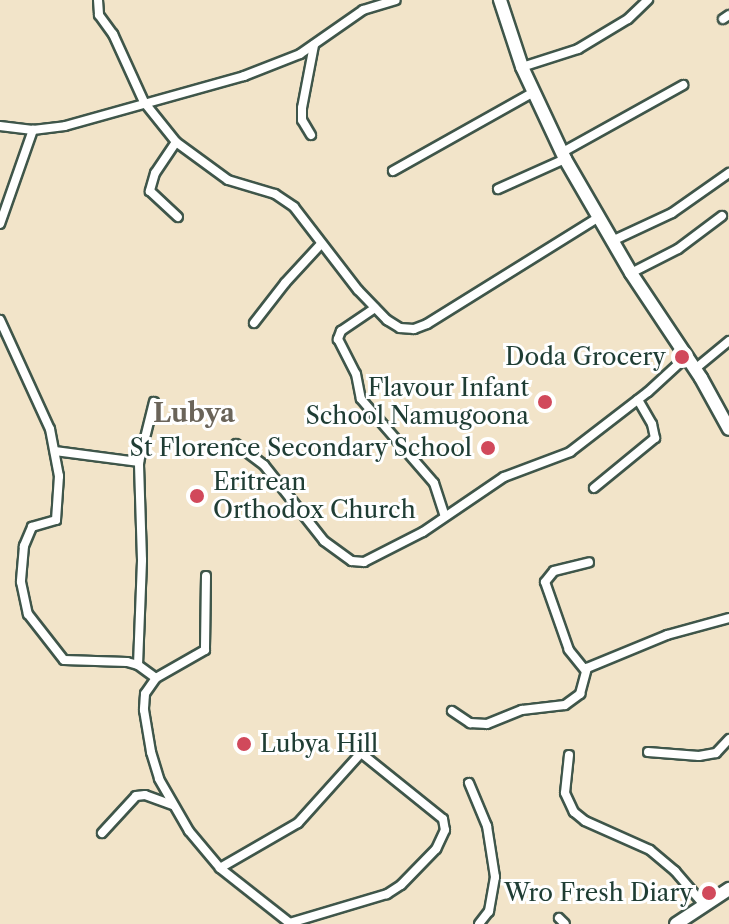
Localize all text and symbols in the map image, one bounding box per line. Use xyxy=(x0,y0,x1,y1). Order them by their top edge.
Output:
place label: Doda Grocery xyxy=(505,343,666,371)
marker: Doda Grocery xyxy=(673,348,691,366)
place label: Flavour Infant School Namugoona xyxy=(305,374,529,430)
marker: Flavour Infant School Namugoona xyxy=(536,393,554,411)
district label: Lubya xyxy=(153,398,235,430)
place label: St Florence Secondary School xyxy=(129,434,472,462)
marker: St Florence Secondary School xyxy=(479,439,497,457)
place label: Eritrean Orthodox Church xyxy=(213,468,416,524)
marker: Eritrean Orthodox Church xyxy=(188,487,206,505)
place label: Lubya Hill xyxy=(260,730,378,758)
marker: Lubya Hill xyxy=(235,735,253,753)
place label: Wro Fresh Diary xyxy=(504,879,693,907)
marker: Wro Fresh Diary xyxy=(700,884,718,902)

